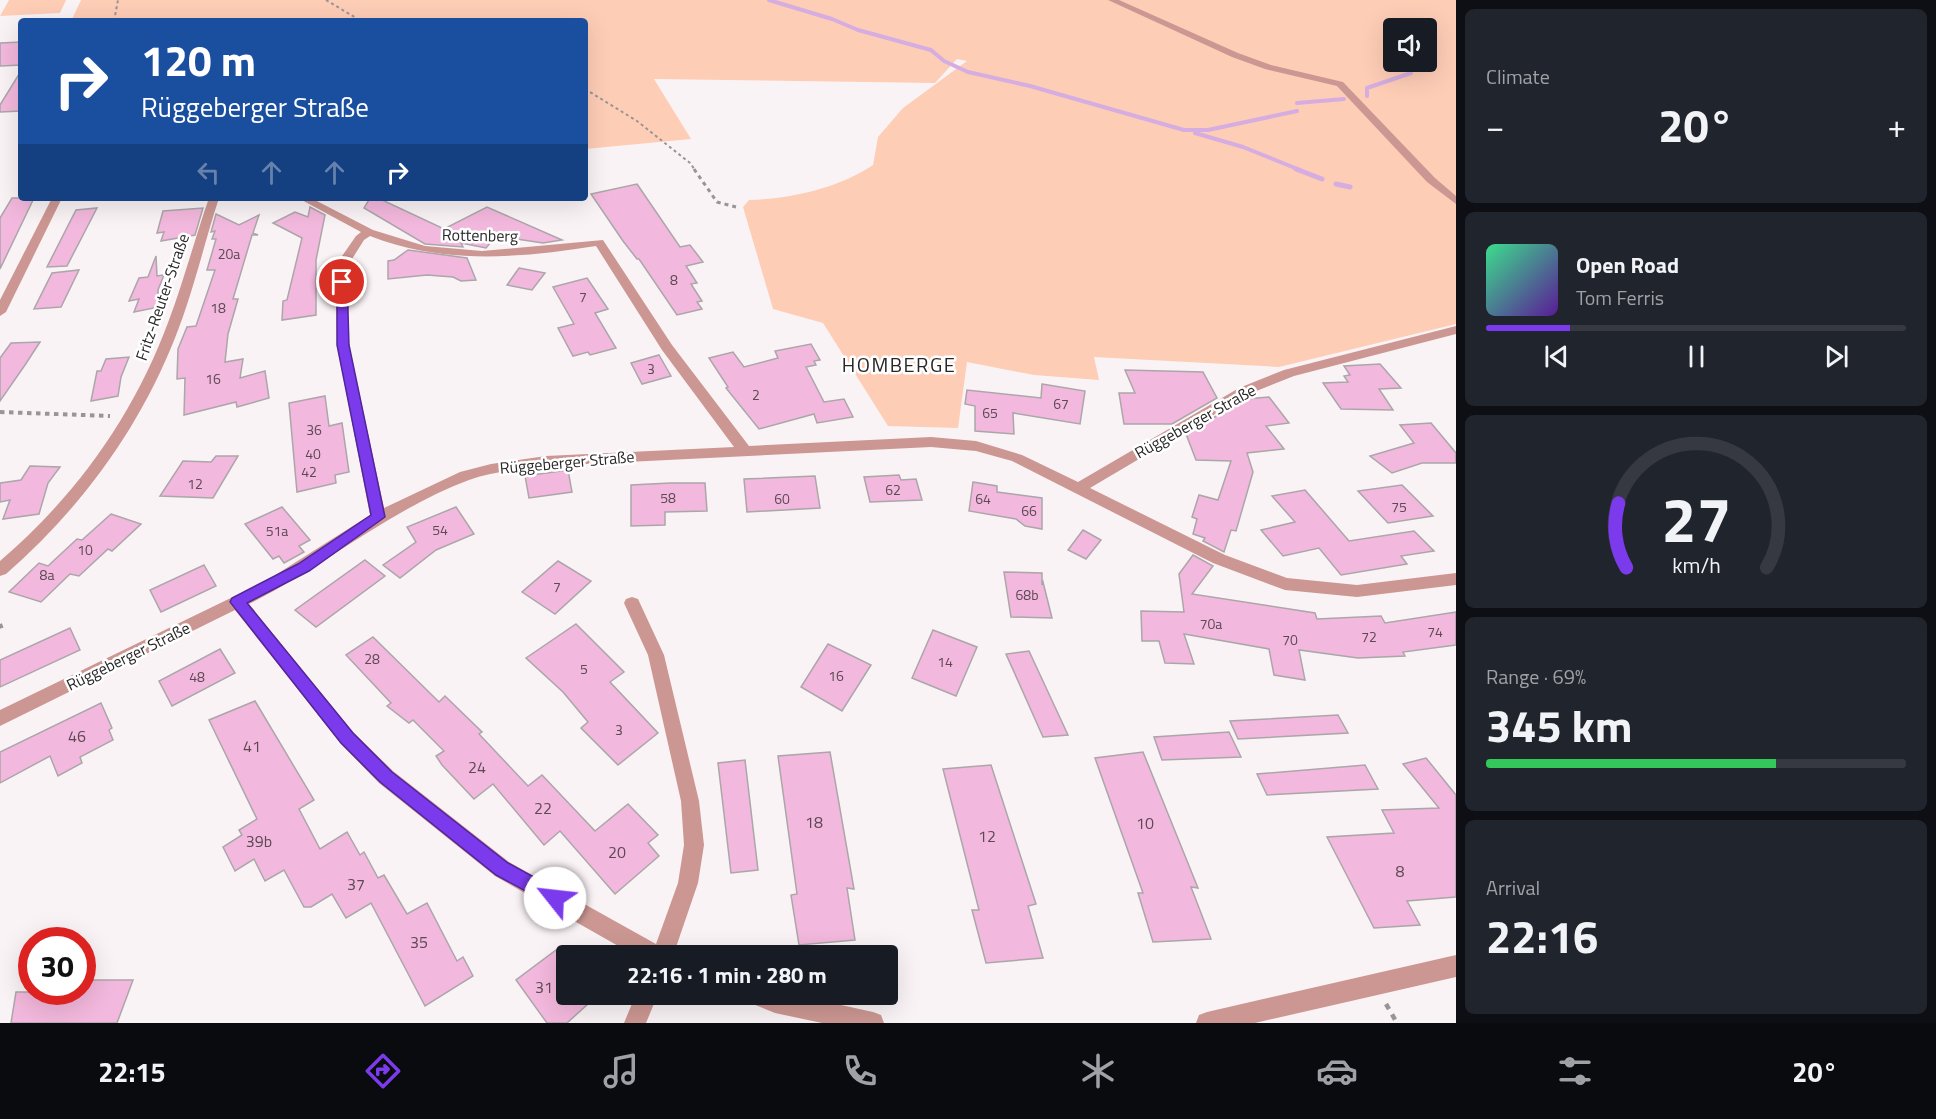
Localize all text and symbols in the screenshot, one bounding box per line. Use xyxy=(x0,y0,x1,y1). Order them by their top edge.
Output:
map controls xyxy=(1383,18,1437,72)
button: sound xyxy=(1383,18,1437,72)
text: 120 m xyxy=(141,28,256,92)
icon: right xyxy=(42,42,120,120)
text: Climate xyxy=(1486,61,1550,92)
text: Rüggeberger Straße xyxy=(141,86,369,127)
text: 20° xyxy=(1658,91,1734,159)
text: − xyxy=(1486,101,1504,151)
text: + xyxy=(1888,101,1906,151)
icon: left xyxy=(192,156,225,189)
icon: ahead xyxy=(255,156,288,189)
icon: ahead xyxy=(318,156,351,189)
icon: right xyxy=(381,156,414,189)
street label: Rottenberg xyxy=(442,222,518,248)
street label: Fritz-Reuter-Straße xyxy=(129,230,195,364)
house number: 20a xyxy=(218,243,240,264)
text: Open Road xyxy=(1576,248,1679,282)
pin xyxy=(316,256,367,307)
icon: arrive xyxy=(325,265,358,298)
house number: 8 xyxy=(670,269,678,290)
text: Tom Ferris xyxy=(1576,282,1664,313)
house number: 7 xyxy=(579,286,587,307)
house number: 18 xyxy=(210,297,226,318)
icon: previous xyxy=(1540,340,1573,373)
icon: pause xyxy=(1680,340,1713,373)
icon: next xyxy=(1820,340,1853,373)
district label: HOMBERGE xyxy=(842,349,956,380)
house number: 3 xyxy=(647,358,655,379)
house number: 16 xyxy=(205,368,221,389)
street label: Rüggeberger Straße xyxy=(1130,378,1260,464)
house number: 2 xyxy=(752,384,760,405)
house number: 67 xyxy=(1053,393,1069,414)
house number: 65 xyxy=(982,402,998,423)
house number: 36 xyxy=(306,419,322,440)
house number: 40 xyxy=(305,443,321,464)
street label: Rüggeberger Straße xyxy=(499,444,635,480)
house number: 42 xyxy=(301,461,317,482)
text: 27 xyxy=(1661,472,1731,567)
house number: 12 xyxy=(187,473,203,494)
house number: 62 xyxy=(885,479,901,500)
house number: 58 xyxy=(660,487,676,508)
house number: 60 xyxy=(774,488,790,509)
house number: 64 xyxy=(975,488,991,509)
house number: 75 xyxy=(1391,496,1407,517)
house number: 66 xyxy=(1021,500,1037,521)
house number: 54 xyxy=(432,519,448,540)
house number: 51a xyxy=(266,520,288,541)
house number: 10 xyxy=(77,539,93,560)
text: km/h xyxy=(1672,550,1720,582)
house number: 8a xyxy=(40,564,54,585)
house number: 7 xyxy=(553,576,561,597)
house number: 68b xyxy=(1015,584,1039,605)
house number: 70a xyxy=(1200,613,1222,634)
street label: Rüggeberger Straße xyxy=(62,616,194,696)
house number: 74 xyxy=(1427,621,1443,642)
house number: 72 xyxy=(1361,626,1377,647)
house number: 70 xyxy=(1282,629,1298,650)
house number: 28 xyxy=(364,648,380,669)
house number: 14 xyxy=(937,651,953,672)
house number: 5 xyxy=(580,658,588,679)
text: Range · 69% xyxy=(1486,661,1586,692)
house number: 16 xyxy=(828,665,844,686)
house number: 48 xyxy=(189,666,205,687)
text: 345 km xyxy=(1486,691,1632,759)
house number: 3 xyxy=(615,719,623,740)
house number: 46 xyxy=(68,724,86,748)
house number: 41 xyxy=(243,734,261,758)
house number: 24 xyxy=(468,755,486,779)
house number: 22 xyxy=(534,796,552,820)
house number: 18 xyxy=(805,810,823,834)
house number: 10 xyxy=(1136,811,1154,835)
house number: 12 xyxy=(978,824,996,848)
house number: 39b xyxy=(246,829,272,853)
house number: 20 xyxy=(608,840,626,864)
house number: 8 xyxy=(1396,859,1405,883)
position arrow xyxy=(523,866,587,930)
house number: 37 xyxy=(347,872,365,896)
text: Arrival xyxy=(1486,872,1540,903)
text: 22:16 xyxy=(1486,902,1598,970)
speed limit sign: 30 xyxy=(18,927,96,1005)
house number: 35 xyxy=(410,930,428,954)
text: 22:16 · 1 min · 280 m xyxy=(627,958,827,992)
house number: 31 xyxy=(535,975,553,999)
icon: directions xyxy=(362,1050,404,1092)
icon: music xyxy=(600,1050,642,1092)
icon: phone xyxy=(839,1050,881,1092)
icon: climate xyxy=(1077,1050,1119,1092)
icon: car xyxy=(1316,1050,1358,1092)
icon: filters xyxy=(1554,1050,1596,1092)
text: 22:15 xyxy=(98,1051,166,1092)
text: 20° xyxy=(1792,1051,1838,1092)

